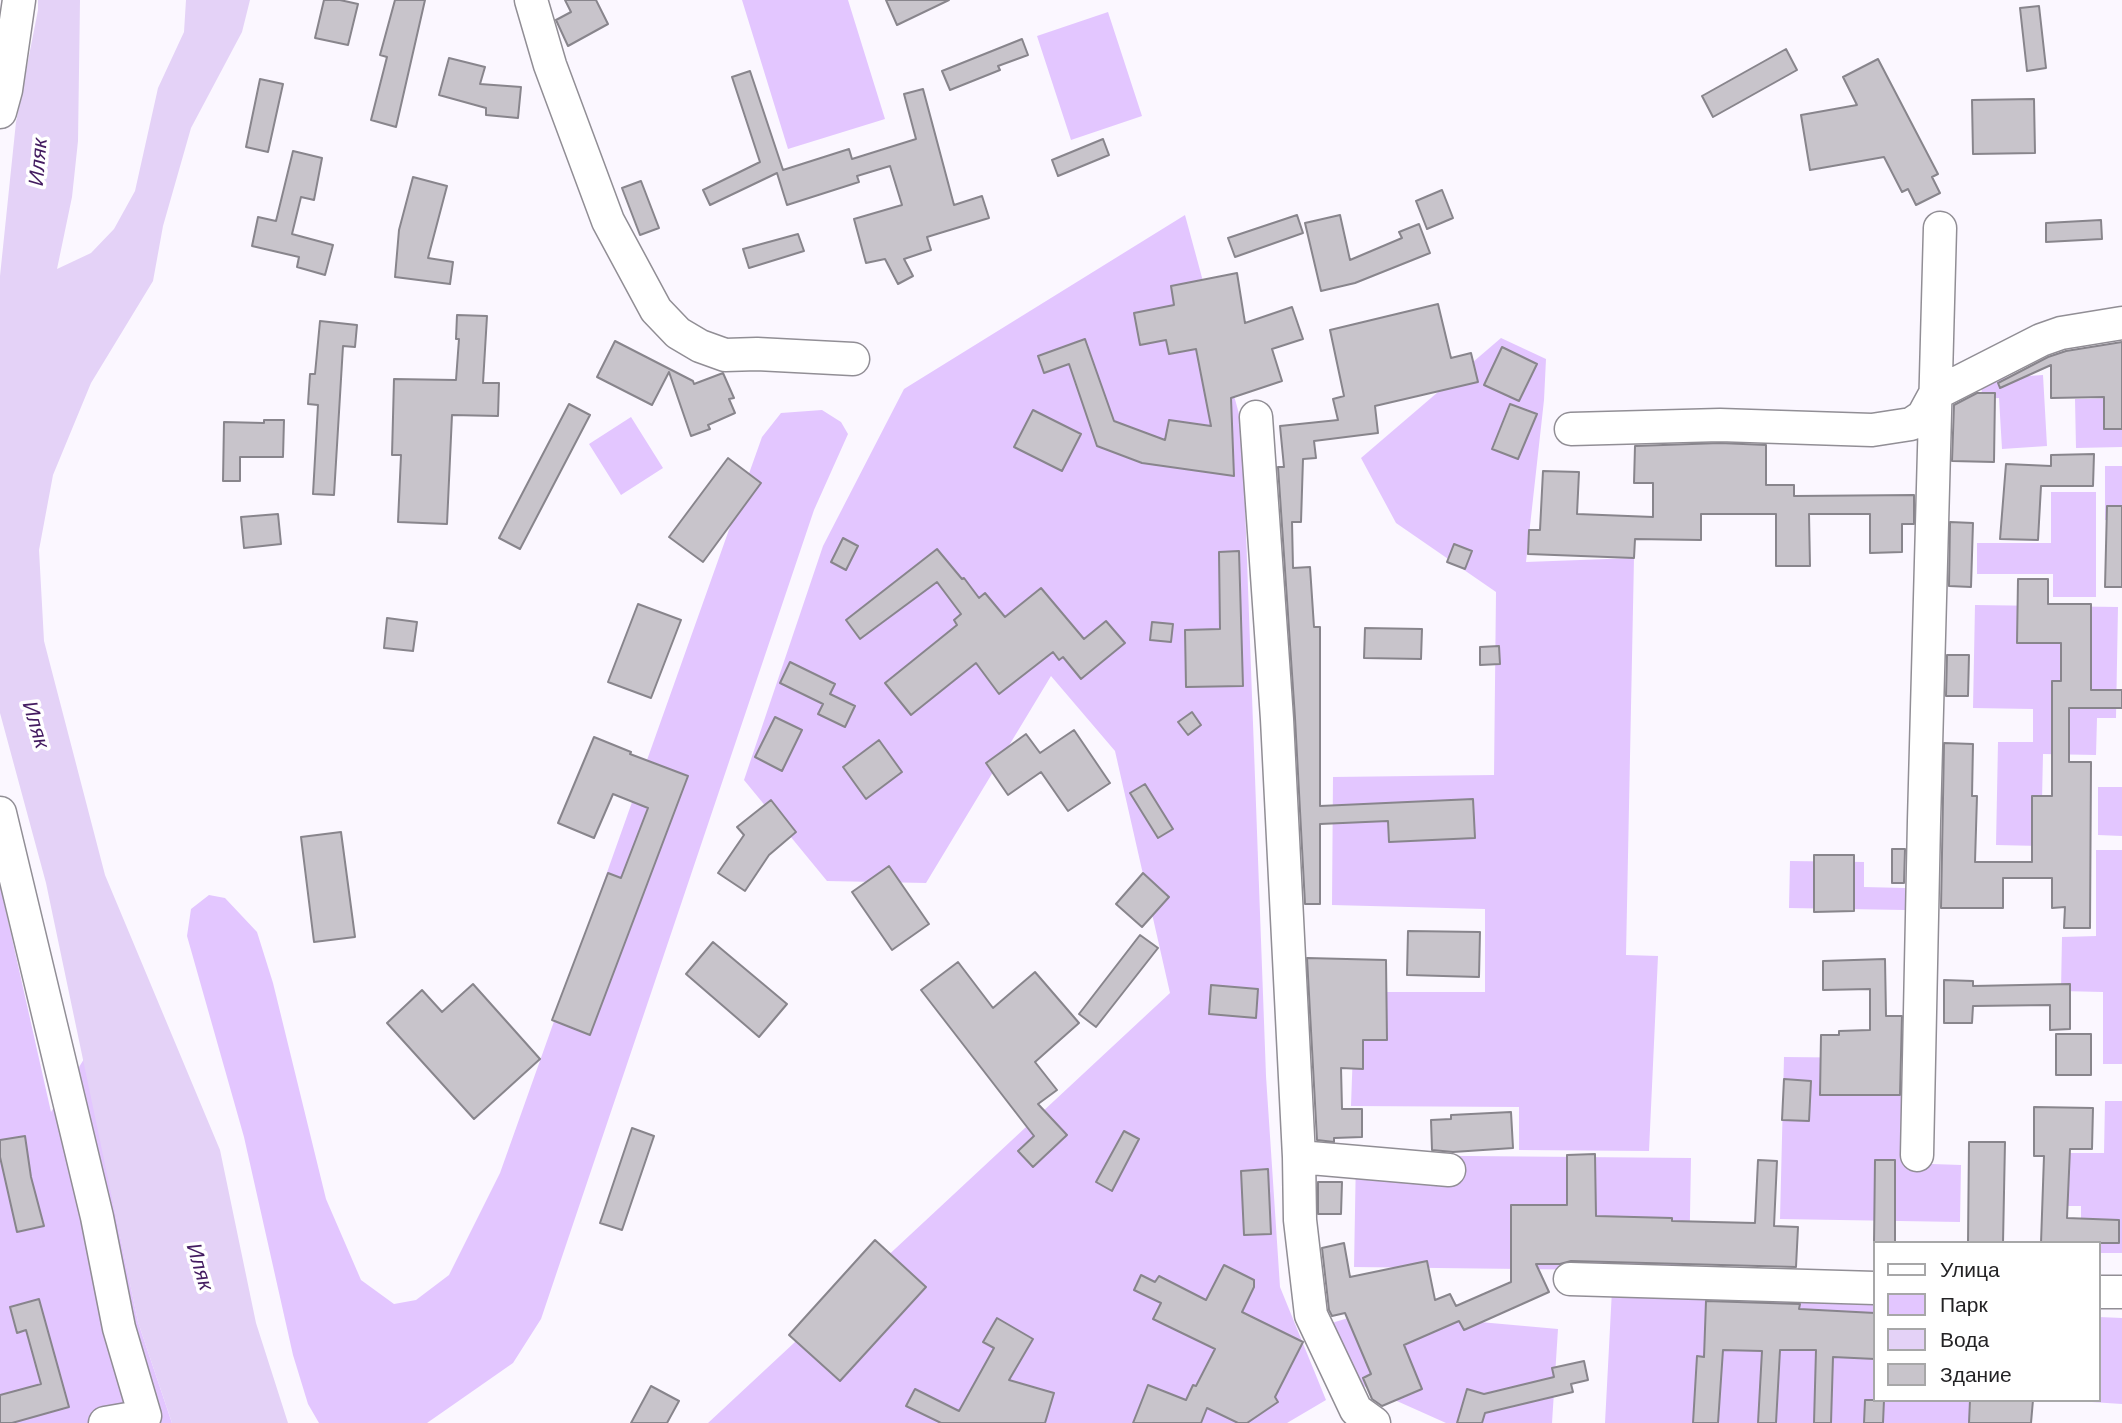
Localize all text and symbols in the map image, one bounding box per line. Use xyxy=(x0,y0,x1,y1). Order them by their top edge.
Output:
water label: Иляк xyxy=(24,137,54,187)
water label: Иляк xyxy=(16,698,54,752)
water label: Иляк xyxy=(180,1240,218,1294)
legend xyxy=(1874,1241,2101,1402)
text: Улица xyxy=(1940,1258,2000,1281)
text: Парк xyxy=(1940,1293,1988,1316)
text: Вода xyxy=(1940,1328,1989,1351)
text: Здание xyxy=(1940,1363,2012,1386)

